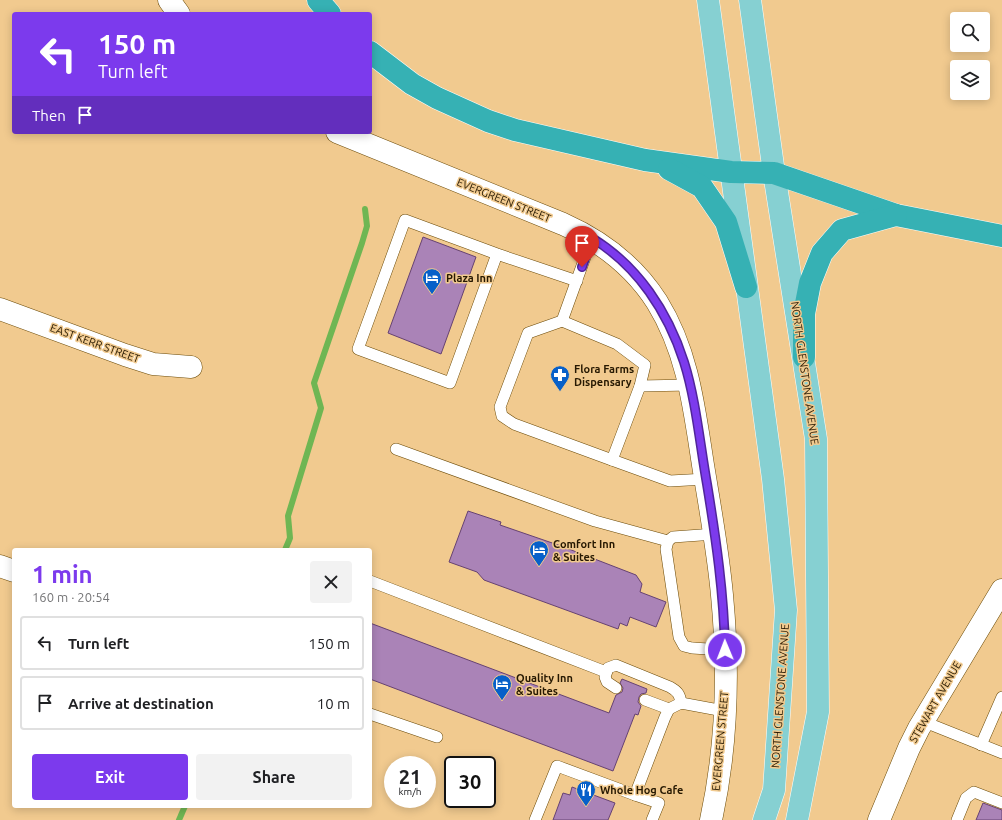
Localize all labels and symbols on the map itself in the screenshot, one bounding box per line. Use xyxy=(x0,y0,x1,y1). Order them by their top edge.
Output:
street label: EVERGREEN STREET xyxy=(455,176,553,224)
pin xyxy=(565,226,599,267)
hotel icon: Plaza Inn xyxy=(421,267,443,295)
place label: Plaza Inn xyxy=(446,272,492,284)
street label: NORTH GLENSTONE AVENUE xyxy=(789,301,821,445)
street label: EAST KERR STREET xyxy=(49,321,141,365)
place label: Flora Farms Dispensary xyxy=(574,363,634,388)
pharmacy icon: Flora Farms Dispensary xyxy=(549,364,571,392)
place label: Comfort Inn & Suites xyxy=(553,538,615,563)
hotel icon: Comfort Inn & Suites xyxy=(528,539,550,567)
street label: NORTH GLENSTONE AVENUE xyxy=(769,624,791,768)
position arrow xyxy=(704,629,746,671)
street label: STEWART AVENUE xyxy=(907,659,963,745)
place label: Quality Inn & Suites xyxy=(516,672,573,697)
hotel icon: Quality Inn & Suites xyxy=(491,673,513,701)
street label: EVERGREEN STREET xyxy=(710,691,730,791)
speed limit sign: 30 xyxy=(444,756,496,808)
restaurant icon: Whole Hog Cafe xyxy=(575,779,597,807)
place label: Whole Hog Cafe xyxy=(600,784,683,796)

